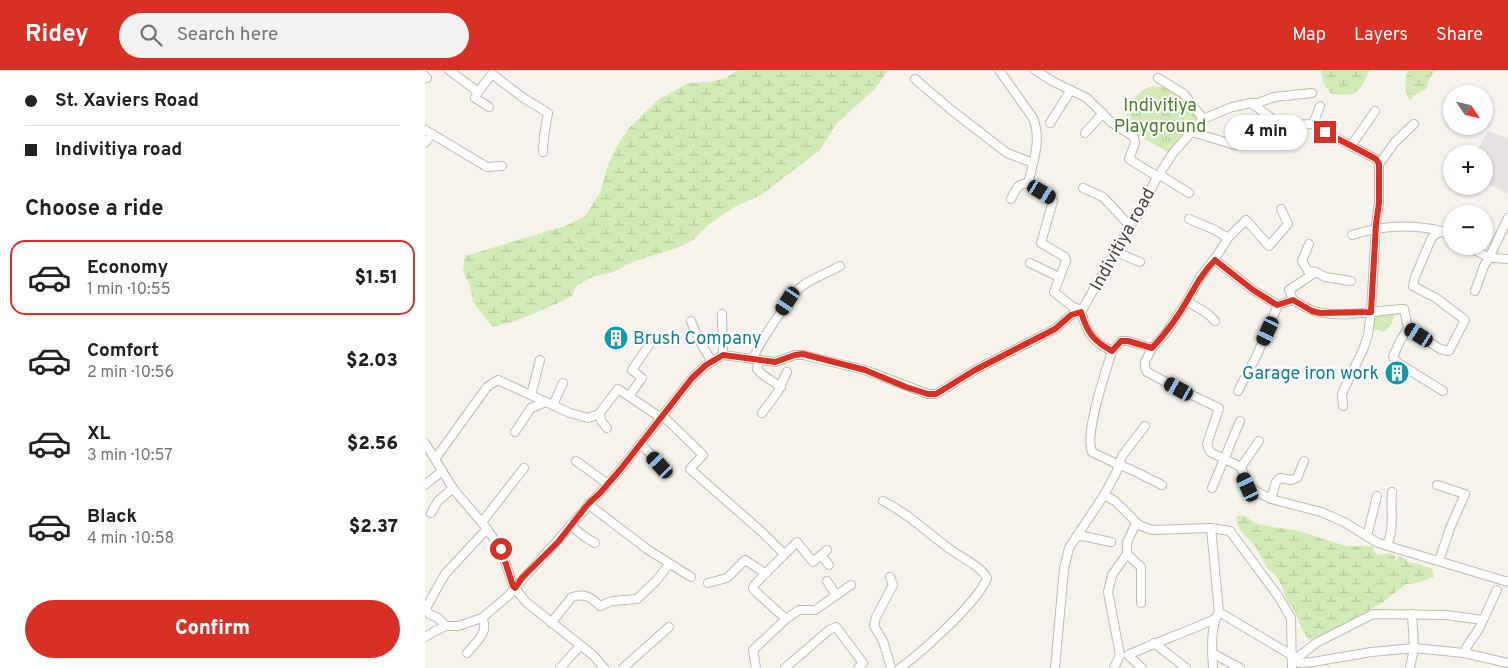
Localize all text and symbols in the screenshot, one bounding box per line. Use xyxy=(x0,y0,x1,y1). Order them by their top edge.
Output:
search box xyxy=(119,13,469,58)
text: Ridey xyxy=(25,20,89,50)
icon: search xyxy=(137,21,165,49)
text: Search here xyxy=(177,23,278,47)
text: Map xyxy=(1292,24,1326,47)
text: Layers xyxy=(1354,24,1408,47)
text: Share xyxy=(1436,24,1483,47)
north arrow xyxy=(1443,85,1493,135)
map controls xyxy=(1443,85,1493,255)
text: St. Xaviers Road xyxy=(55,89,199,113)
park label: Indivitiya Playground xyxy=(1114,95,1206,139)
callout: 4 min xyxy=(1225,114,1307,150)
route end xyxy=(1314,121,1336,143)
text: 4 min xyxy=(1245,122,1287,142)
text: Indivitiya road xyxy=(55,138,182,162)
button: + xyxy=(1443,145,1493,195)
car xyxy=(1025,178,1058,206)
street label: Indivitiya road xyxy=(1085,184,1161,295)
text: Choose a ride xyxy=(25,196,163,223)
button: − xyxy=(1443,205,1493,255)
icon: car xyxy=(27,255,72,300)
text: Economy xyxy=(87,256,168,280)
text: $1.51 xyxy=(354,266,398,290)
text: 1 min · 10:55 xyxy=(87,280,171,300)
car xyxy=(773,284,802,318)
car xyxy=(1254,314,1281,348)
car xyxy=(1402,321,1435,349)
building icon: Brush Company xyxy=(603,325,629,351)
place label: Brush Company xyxy=(633,328,762,351)
icon: car xyxy=(27,338,72,383)
text: Comfort xyxy=(87,339,159,363)
text: $2.03 xyxy=(346,349,398,373)
building icon: Garage iron work xyxy=(1384,360,1410,386)
text: 2 min · 10:56 xyxy=(87,363,174,383)
place label: Garage iron work xyxy=(1242,363,1379,386)
car xyxy=(1162,375,1195,403)
icon: car xyxy=(27,421,72,466)
text: XL xyxy=(87,422,110,446)
text: $2.56 xyxy=(347,432,398,456)
text: 3 min · 10:57 xyxy=(87,446,173,466)
car xyxy=(644,449,675,481)
car xyxy=(1234,470,1261,504)
icon: car xyxy=(27,504,72,549)
text: Black xyxy=(87,505,137,529)
text: $2.37 xyxy=(349,515,398,539)
text: 4 min · 10:58 xyxy=(87,529,174,549)
route start xyxy=(490,538,512,560)
button: Confirm xyxy=(25,600,400,658)

